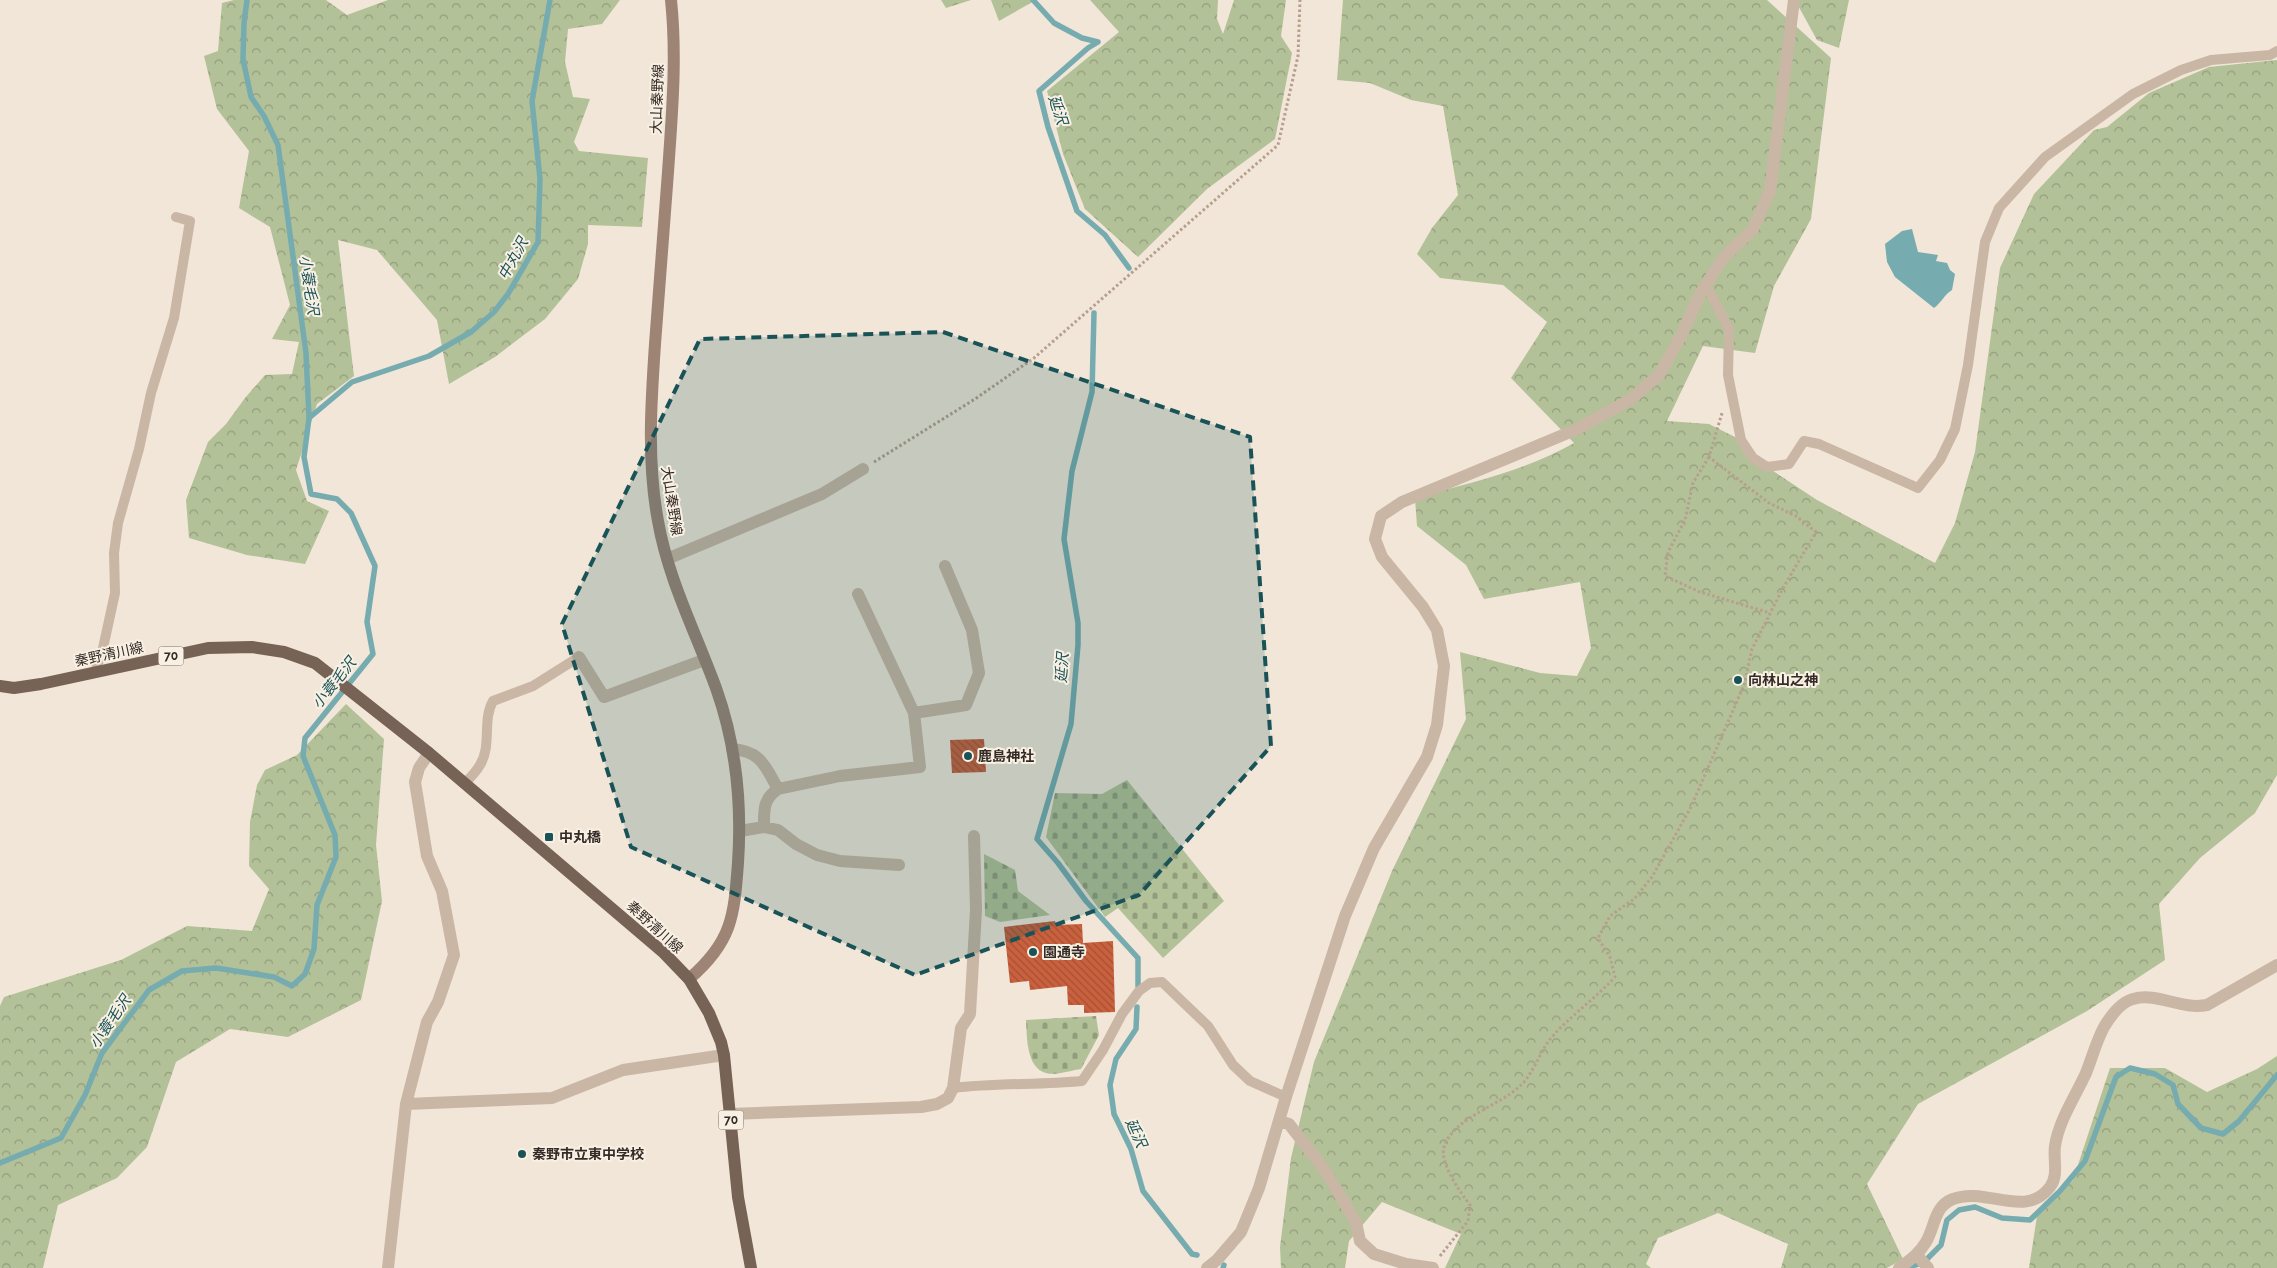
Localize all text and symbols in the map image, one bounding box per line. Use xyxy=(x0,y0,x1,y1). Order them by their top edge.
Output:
street label: 大山秦野線 xyxy=(648,64,666,134)
water label: 延沢 xyxy=(1045,93,1072,129)
water label: 中丸沢 xyxy=(494,233,533,283)
water label: 小蓑毛沢 xyxy=(296,254,322,318)
street label: 大山秦野線 xyxy=(659,465,685,537)
street label: 秦野清川線 xyxy=(73,639,145,669)
road number: 70 xyxy=(158,646,184,666)
water label: 延沢 xyxy=(1052,650,1072,684)
water label: 小蓑毛沢 xyxy=(308,652,361,712)
place label: 向林山之神 xyxy=(1748,672,1818,688)
marker: 向林山之神 xyxy=(1732,674,1744,686)
place label: 鹿島神社 xyxy=(978,748,1034,764)
marker: 鹿島神社 xyxy=(962,750,974,762)
place label: 中丸橋 xyxy=(559,829,601,845)
marker: 中丸橋 xyxy=(543,831,555,843)
street label: 秦野清川線 xyxy=(624,898,686,956)
place label: 園通寺 xyxy=(1043,944,1085,960)
marker: 園通寺 xyxy=(1027,946,1039,958)
water label: 小蓑毛沢 xyxy=(85,991,136,1052)
road number: 70 xyxy=(718,1110,744,1130)
water label: 延沢 xyxy=(1122,1116,1151,1152)
place label: 秦野市立東中学校 xyxy=(532,1146,644,1162)
marker: 秦野市立東中学校 xyxy=(516,1148,528,1160)

